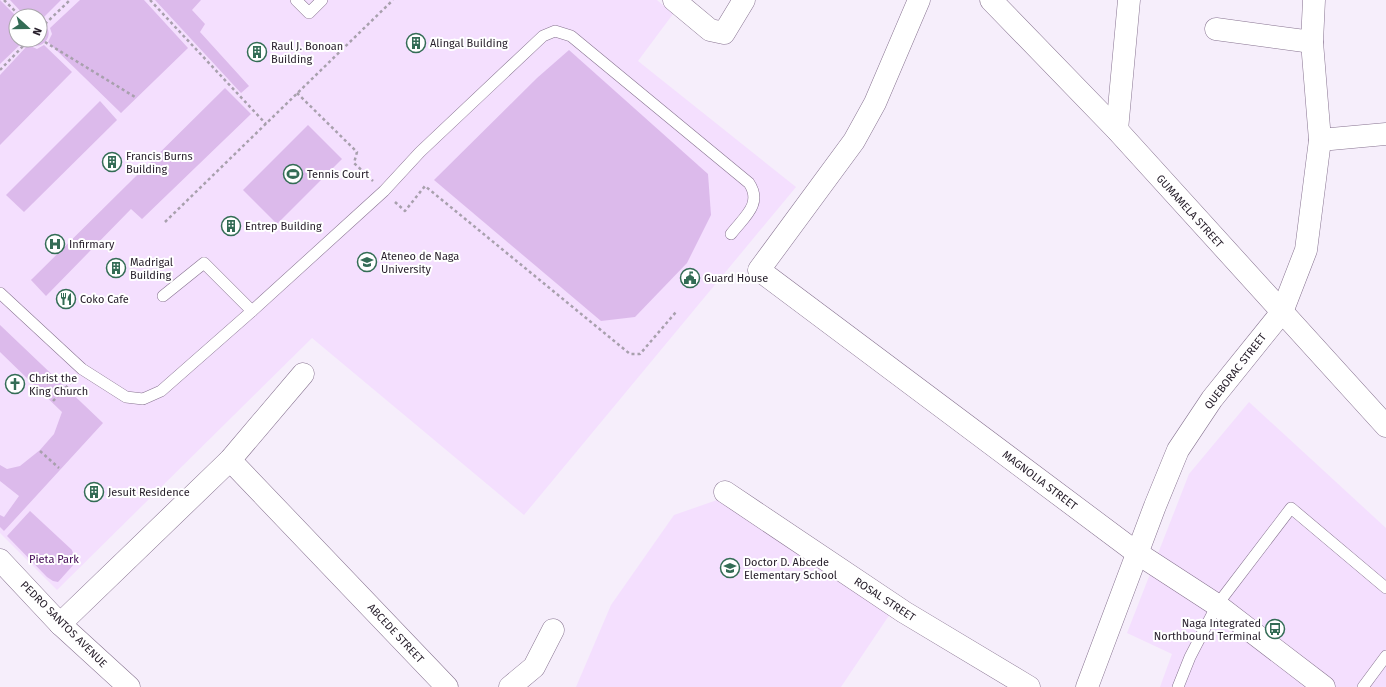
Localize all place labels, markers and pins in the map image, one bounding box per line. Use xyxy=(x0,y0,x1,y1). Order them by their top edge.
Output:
building icon: Alingal Building xyxy=(405,32,427,54)
place label: Alingal Building xyxy=(430,37,508,50)
place label: Raul J. Bonoan Building xyxy=(271,40,343,66)
building icon: Raul J. Bonoan Building xyxy=(246,41,268,63)
place label: Francis Burns Building xyxy=(126,150,193,176)
building icon: Francis Burns Building xyxy=(101,151,123,173)
sports icon: Tennis Court xyxy=(282,163,304,185)
place label: Tennis Court xyxy=(307,168,369,181)
building icon: Entrep Building xyxy=(220,215,242,237)
place label: Entrep Building xyxy=(245,220,322,233)
hospital icon: Infirmary xyxy=(44,233,66,255)
place label: Infirmary xyxy=(69,238,115,251)
place label: Ateneo de Naga University xyxy=(381,250,459,276)
school or university icon: Ateneo de Naga University xyxy=(356,251,378,273)
place label: Madrigal Building xyxy=(130,256,173,282)
building icon: Madrigal Building xyxy=(105,257,127,279)
public building icon: Guard House xyxy=(679,267,701,289)
place label: Guard House xyxy=(704,272,768,285)
restaurant icon: Coko Cafe xyxy=(55,288,77,310)
place label: Coko Cafe xyxy=(80,293,129,306)
place label: Christ the King Church xyxy=(29,372,88,398)
church icon: Christ the King Church xyxy=(4,373,26,395)
building icon: Jesuit Residence xyxy=(83,481,105,503)
place label: Jesuit Residence xyxy=(108,486,190,499)
place label: Doctor D. Abcede Elementary School xyxy=(744,556,837,582)
school or university icon: Doctor D. Abcede Elementary School xyxy=(719,557,741,579)
place label: Naga Integrated Northbound Terminal xyxy=(1154,617,1261,643)
bus stop icon: Naga Integrated Northbound Terminal xyxy=(1264,618,1286,640)

